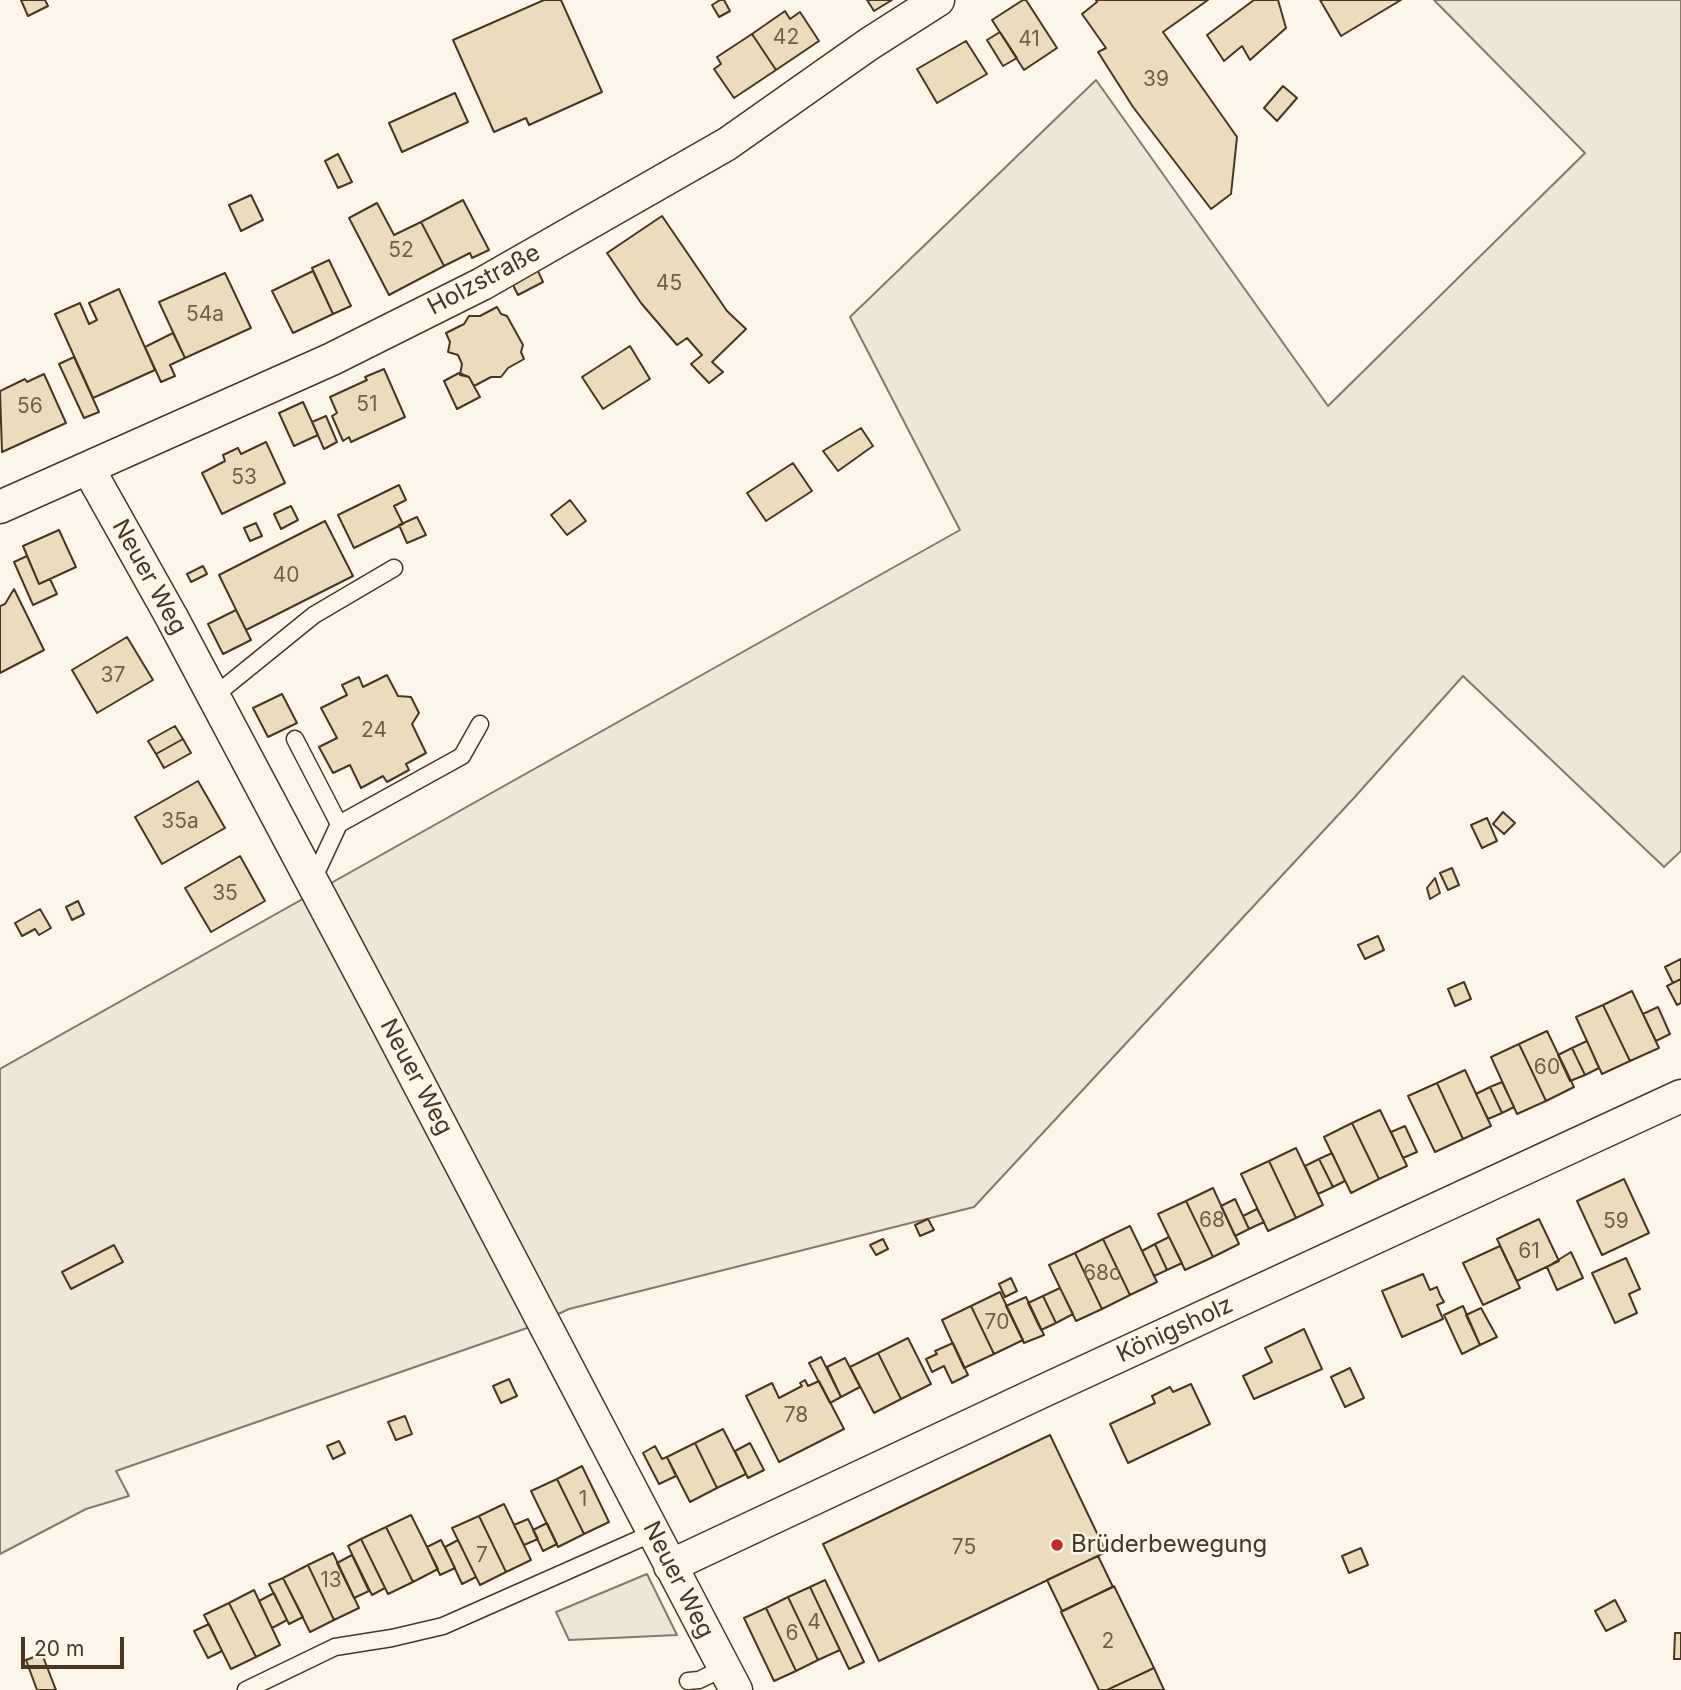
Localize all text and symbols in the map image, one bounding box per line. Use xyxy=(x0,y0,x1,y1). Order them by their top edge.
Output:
house number: 42 xyxy=(773,25,799,51)
house number: 41 xyxy=(1018,27,1040,53)
house number: 39 xyxy=(1143,67,1169,93)
house number: 52 xyxy=(388,238,414,264)
street label: Holzstraße xyxy=(423,238,545,322)
house number: 45 xyxy=(656,271,682,297)
house number: 54a xyxy=(186,302,224,328)
house number: 51 xyxy=(356,392,378,418)
house number: 56 xyxy=(17,394,43,420)
house number: 53 xyxy=(231,465,257,491)
street label: Neuer Weg xyxy=(106,514,192,640)
house number: 40 xyxy=(273,563,299,589)
house number: 37 xyxy=(101,663,125,689)
house number: 24 xyxy=(361,718,387,744)
house number: 35a xyxy=(161,809,199,835)
house number: 35 xyxy=(212,881,238,907)
street label: Neuer Weg xyxy=(373,1014,459,1140)
house number: 60 xyxy=(1534,1055,1560,1081)
house number: 68 xyxy=(1199,1208,1225,1234)
house number: 59 xyxy=(1603,1209,1629,1235)
house number: 61 xyxy=(1518,1239,1540,1265)
house number: 68c xyxy=(1083,1261,1121,1287)
street label: Königsholz xyxy=(1112,1291,1238,1369)
house number: 70 xyxy=(985,1310,1009,1336)
house number: 78 xyxy=(784,1403,808,1429)
house number: 1 xyxy=(579,1487,587,1513)
street label: Neuer Weg xyxy=(636,1517,720,1643)
place label: Brüderbewegung xyxy=(1071,1531,1267,1559)
house number: 75 xyxy=(952,1535,976,1561)
marker: Brüderbewegung xyxy=(1049,1537,1065,1553)
house number: 7 xyxy=(476,1543,488,1569)
house number: 13 xyxy=(320,1568,342,1594)
house number: 4 xyxy=(807,1610,821,1636)
house number: 6 xyxy=(785,1621,799,1647)
scale bar xyxy=(24,1624,128,1668)
house number: 2 xyxy=(1102,1629,1114,1655)
text: 20 m xyxy=(34,1636,84,1661)

